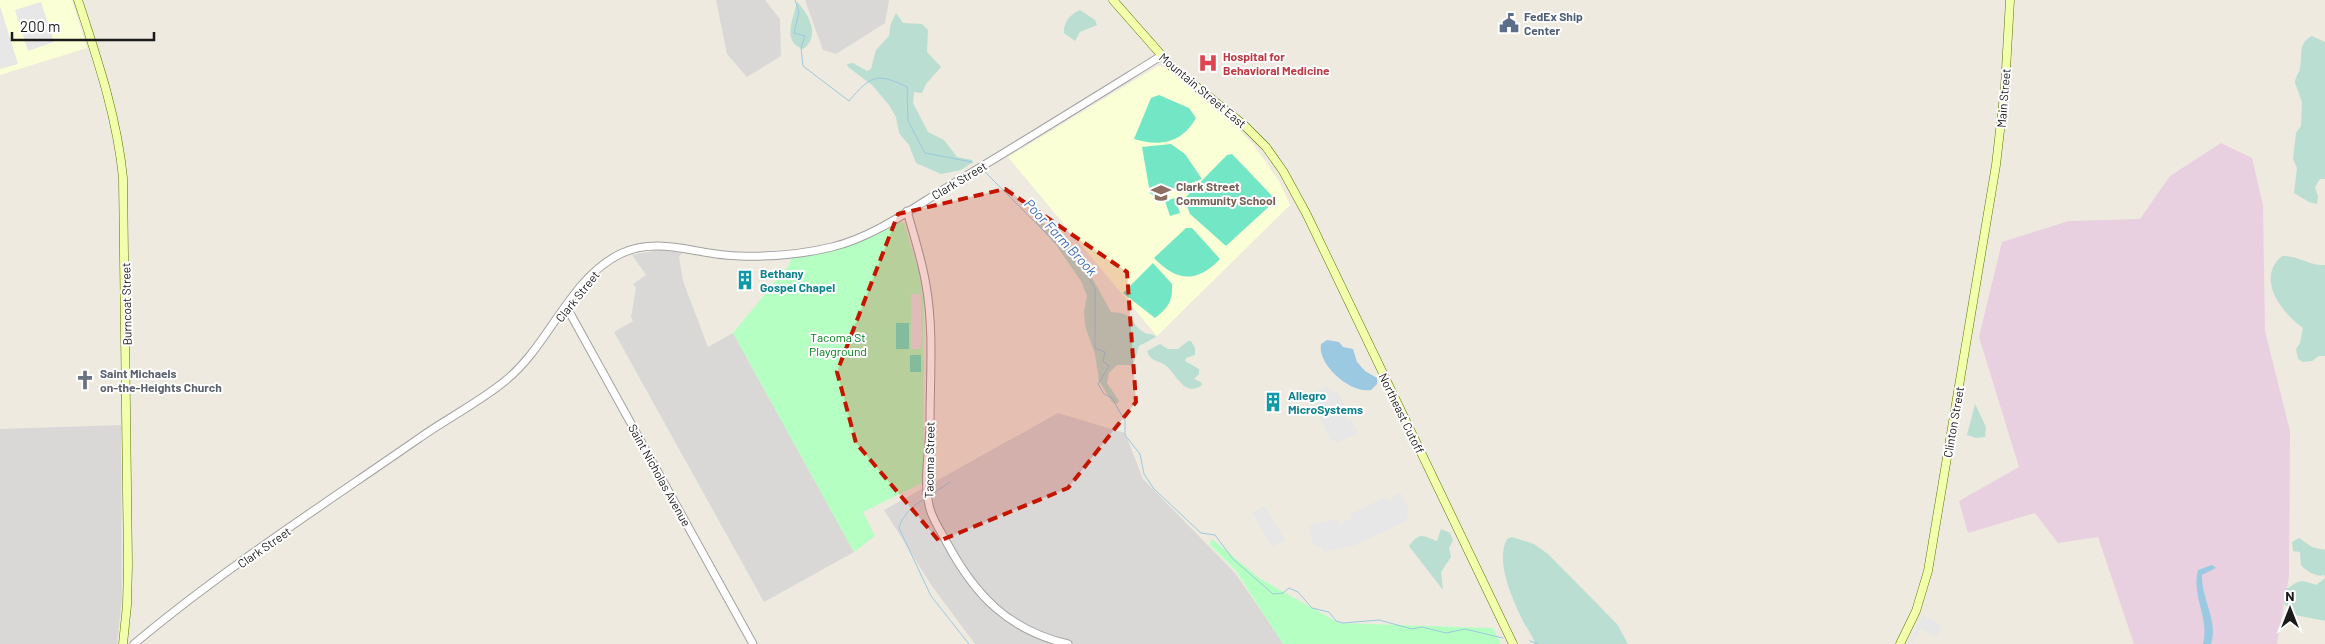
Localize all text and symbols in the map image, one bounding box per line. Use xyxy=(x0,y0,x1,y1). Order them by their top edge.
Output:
place label: FedEx Ship Center xyxy=(1524,9,1583,37)
scale bar xyxy=(12,10,155,42)
public building icon: FedEx Ship Center xyxy=(1498,12,1520,34)
text: 200 m xyxy=(20,17,60,35)
place label: Hospital for Behavioral Medicine xyxy=(1223,49,1330,77)
street label: Mountain Street East xyxy=(1157,50,1249,130)
hospital icon: Hospital for Behavioral Medicine xyxy=(1197,52,1219,74)
street label: Main Street xyxy=(1993,68,2013,128)
street label: Clark Street xyxy=(929,158,989,202)
place label: Clark Street Community School xyxy=(1176,179,1276,207)
school or university icon: Clark Street Community School xyxy=(1150,182,1172,204)
water label: Poor Farm Brook xyxy=(1021,195,1101,279)
street label: Burncoat Street xyxy=(118,262,134,346)
place label: Bethany Gospel Chapel xyxy=(760,266,835,294)
street label: Clark Street xyxy=(552,268,602,324)
building icon: Bethany Gospel Chapel xyxy=(734,269,756,291)
park label: Tacoma St Playground xyxy=(809,330,867,358)
place label: Saint Michaels on-the-Heights Church xyxy=(100,366,222,394)
church icon: Saint Michaels on-the-Heights Church xyxy=(74,369,96,391)
street label: Northeast Cutoff xyxy=(1376,370,1428,456)
street label: Clinton Street xyxy=(1940,385,1966,459)
place label: Allegro MicroSystems xyxy=(1288,388,1363,416)
building icon: Allegro MicroSystems xyxy=(1262,391,1284,413)
street label: Saint Nicholas Avenue xyxy=(626,421,694,529)
street label: Tacoma Street xyxy=(921,422,937,498)
street label: Clark Street xyxy=(235,524,293,570)
north arrow xyxy=(2265,584,2315,634)
text: N xyxy=(2285,587,2295,604)

